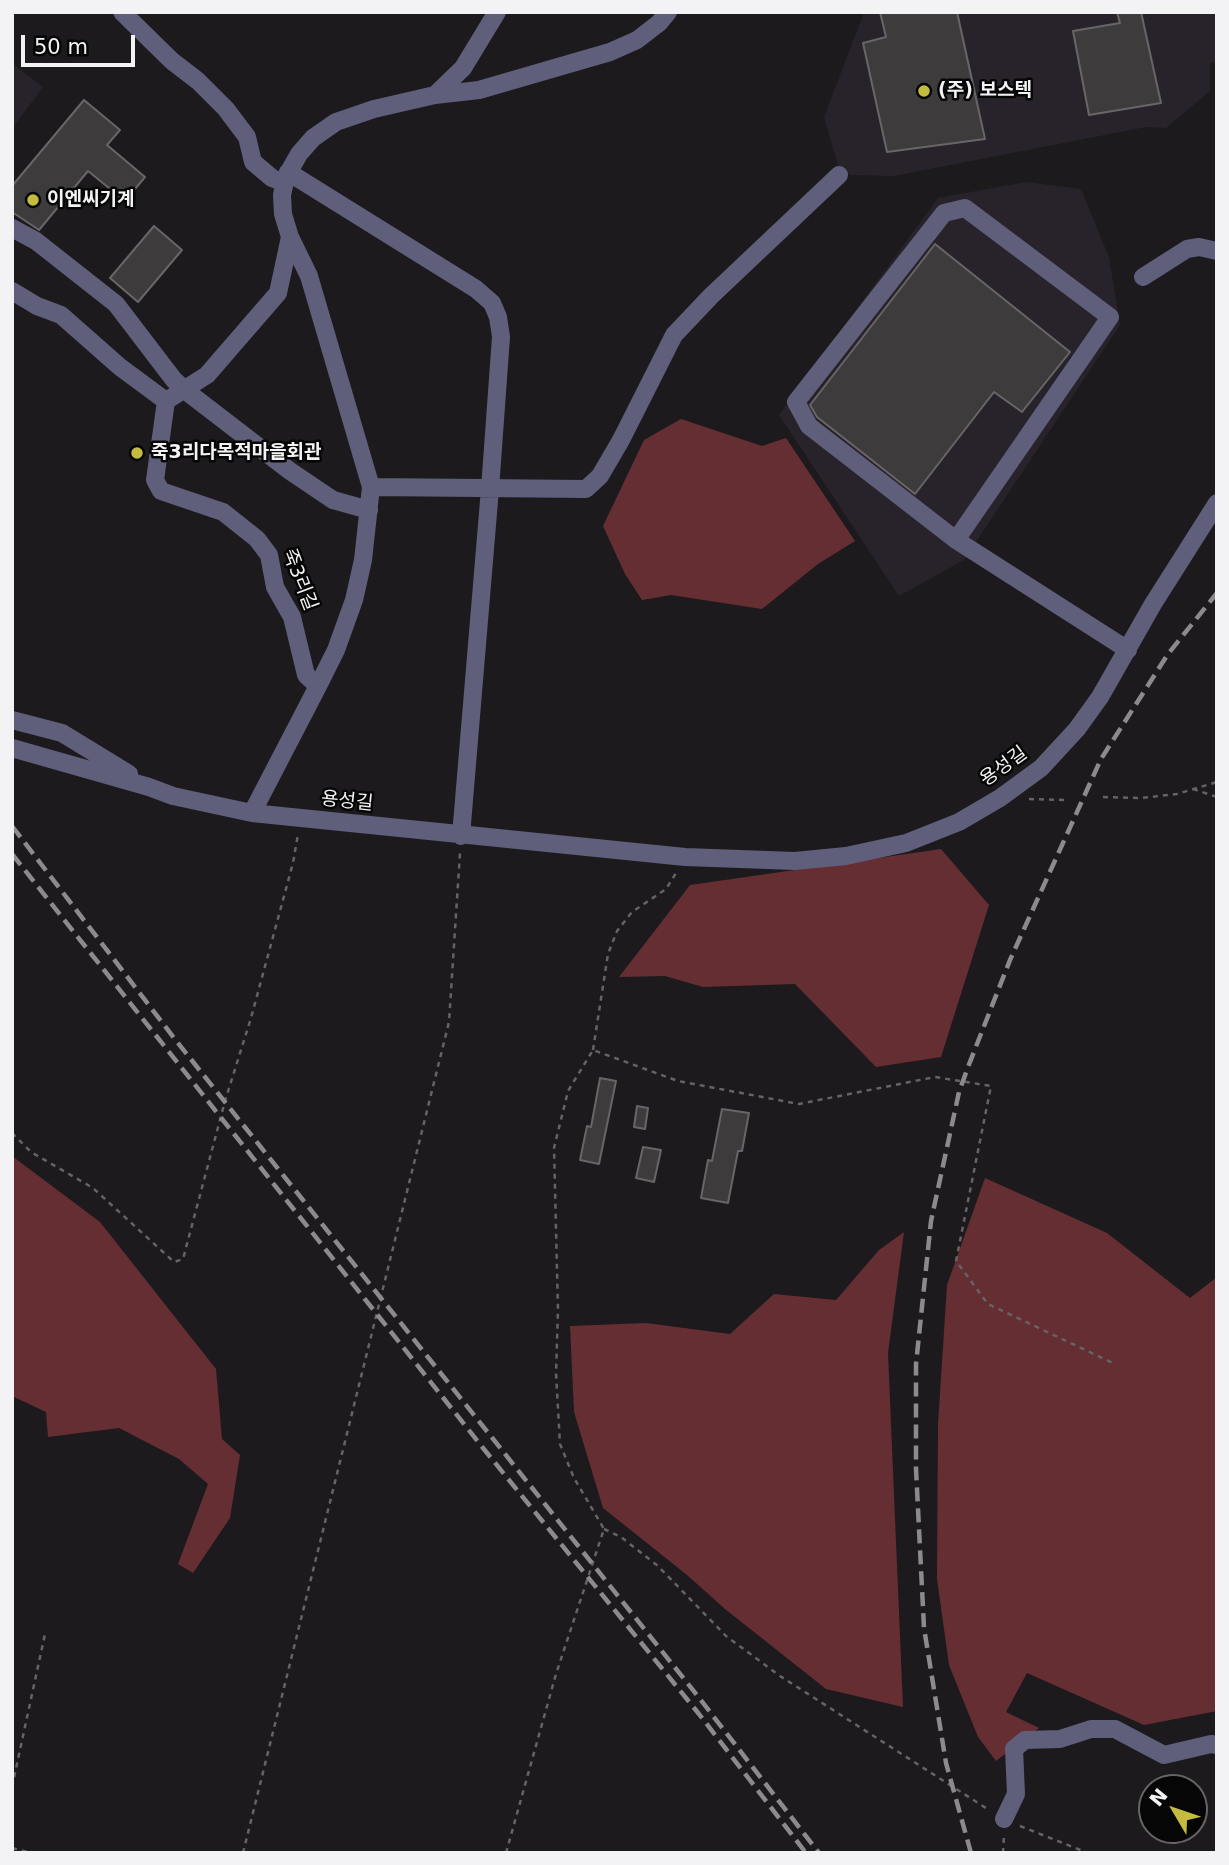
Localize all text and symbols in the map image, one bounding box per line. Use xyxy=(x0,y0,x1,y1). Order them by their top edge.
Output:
scale bar xyxy=(24,21,138,65)
text: 50 m xyxy=(34,35,88,59)
place label: (주) 보스텍 xyxy=(938,80,1032,102)
marker: (주) 보스텍 xyxy=(916,83,932,99)
place label: 이엔씨기계 xyxy=(47,189,134,211)
marker: 이엔씨기계 xyxy=(25,192,41,208)
place label: 죽3리다목적마을회관 xyxy=(151,442,322,464)
marker: 죽3리다목적마을회관 xyxy=(129,445,145,461)
street label: 죽3리길 xyxy=(277,546,321,614)
street label: 용성길 xyxy=(976,742,1032,792)
street label: 용성길 xyxy=(320,788,374,816)
north arrow xyxy=(1138,1774,1208,1844)
text: N xyxy=(1145,1784,1172,1810)

